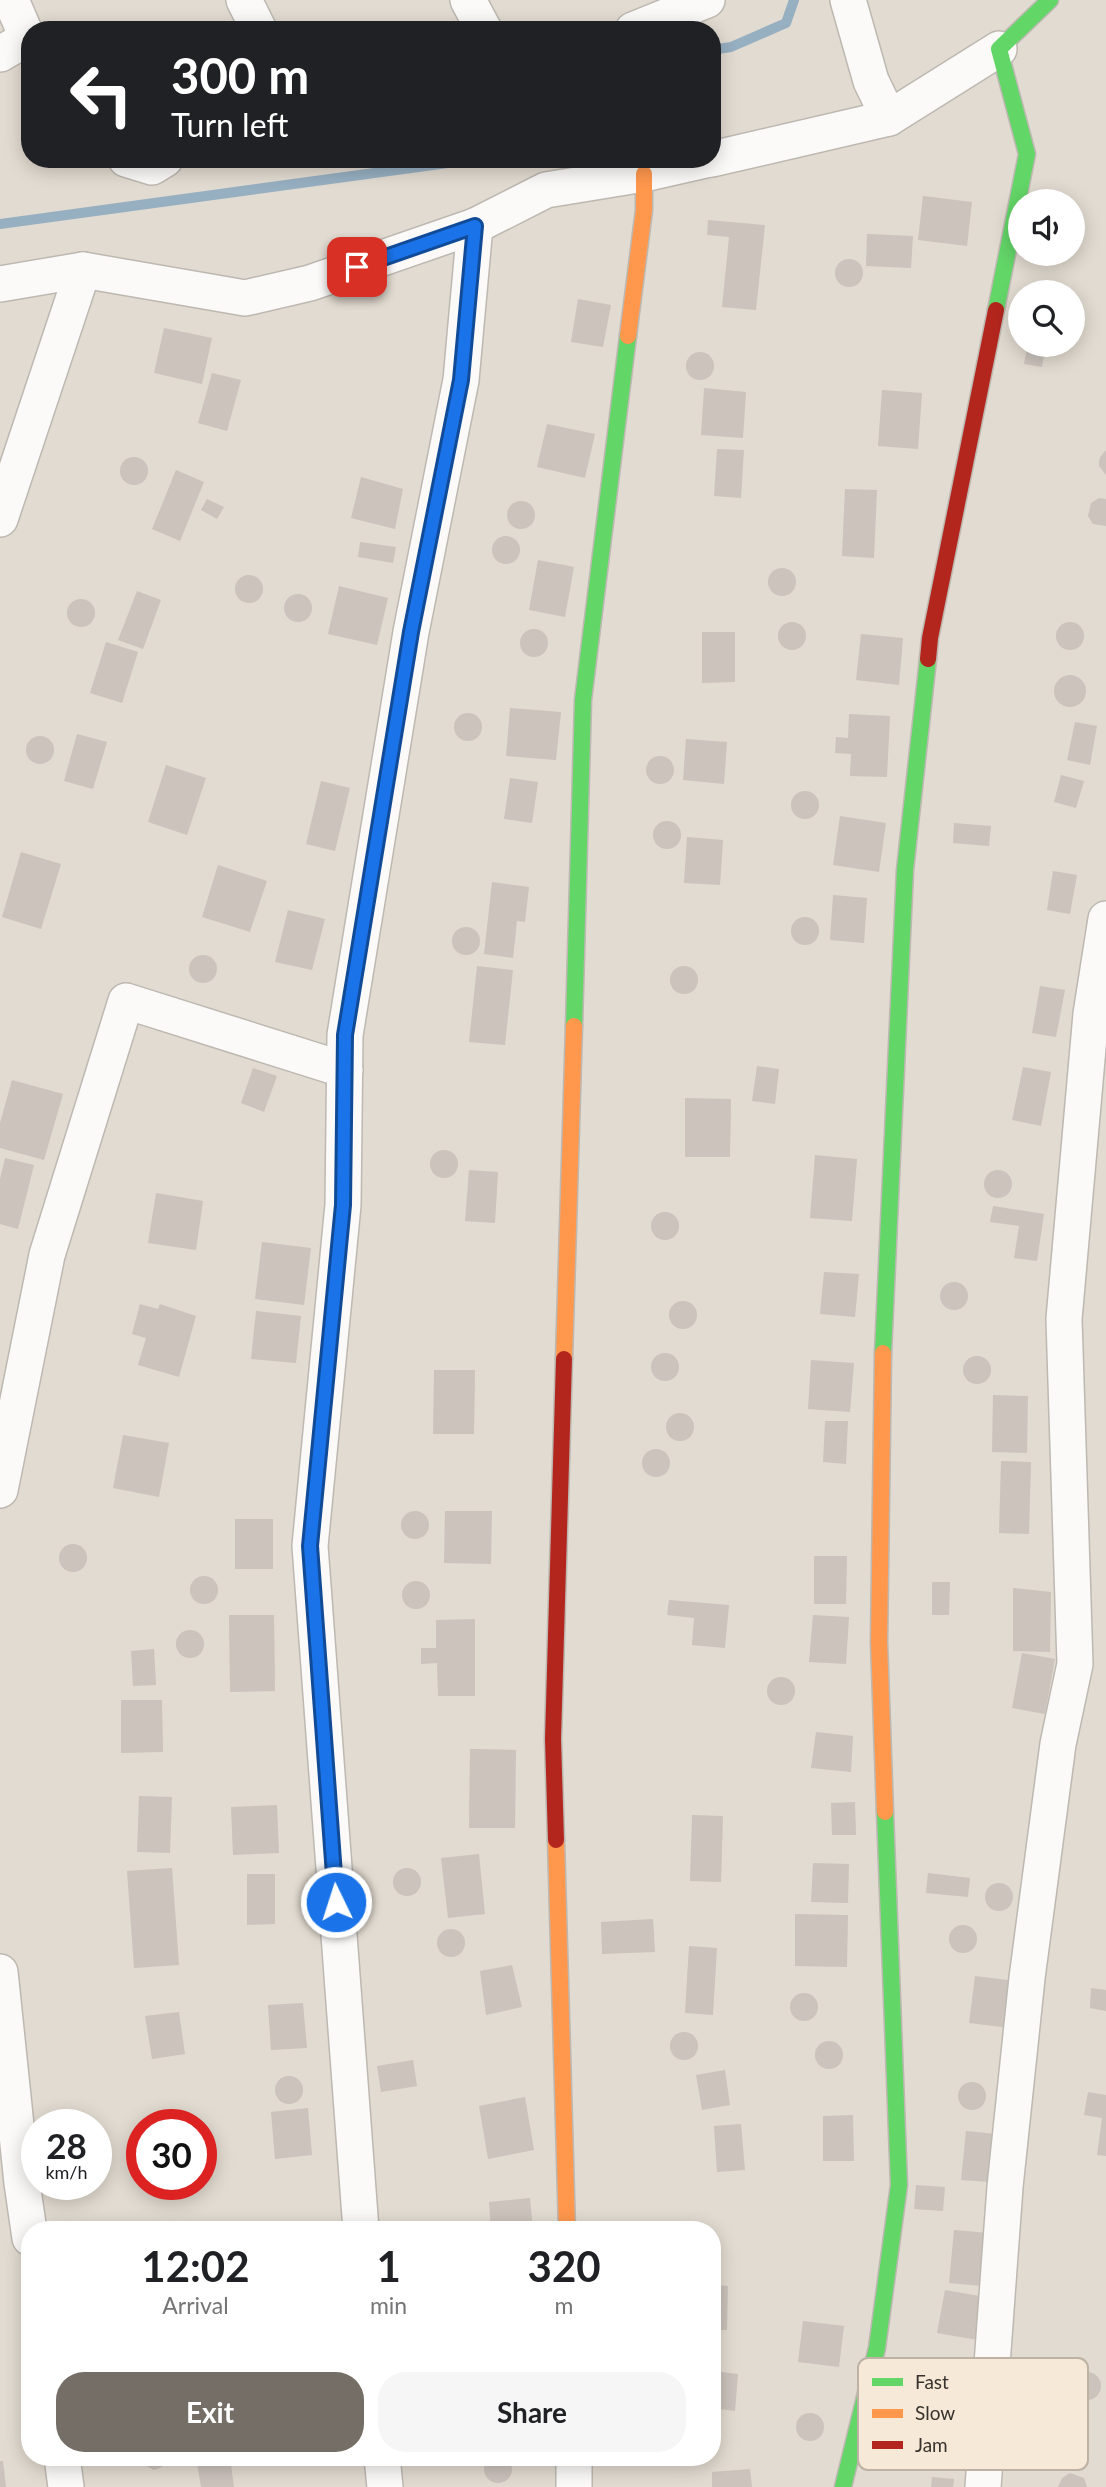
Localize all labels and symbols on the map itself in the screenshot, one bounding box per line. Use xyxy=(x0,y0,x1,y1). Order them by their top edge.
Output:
pin xyxy=(327,237,387,297)
position arrow xyxy=(299,1865,373,1939)
speed limit sign: 30 xyxy=(126,2109,217,2200)
legend xyxy=(858,2358,1088,2470)
text: Fast xyxy=(915,2370,949,2393)
text: Slow xyxy=(915,2401,955,2424)
text: Jam xyxy=(915,2433,948,2456)

